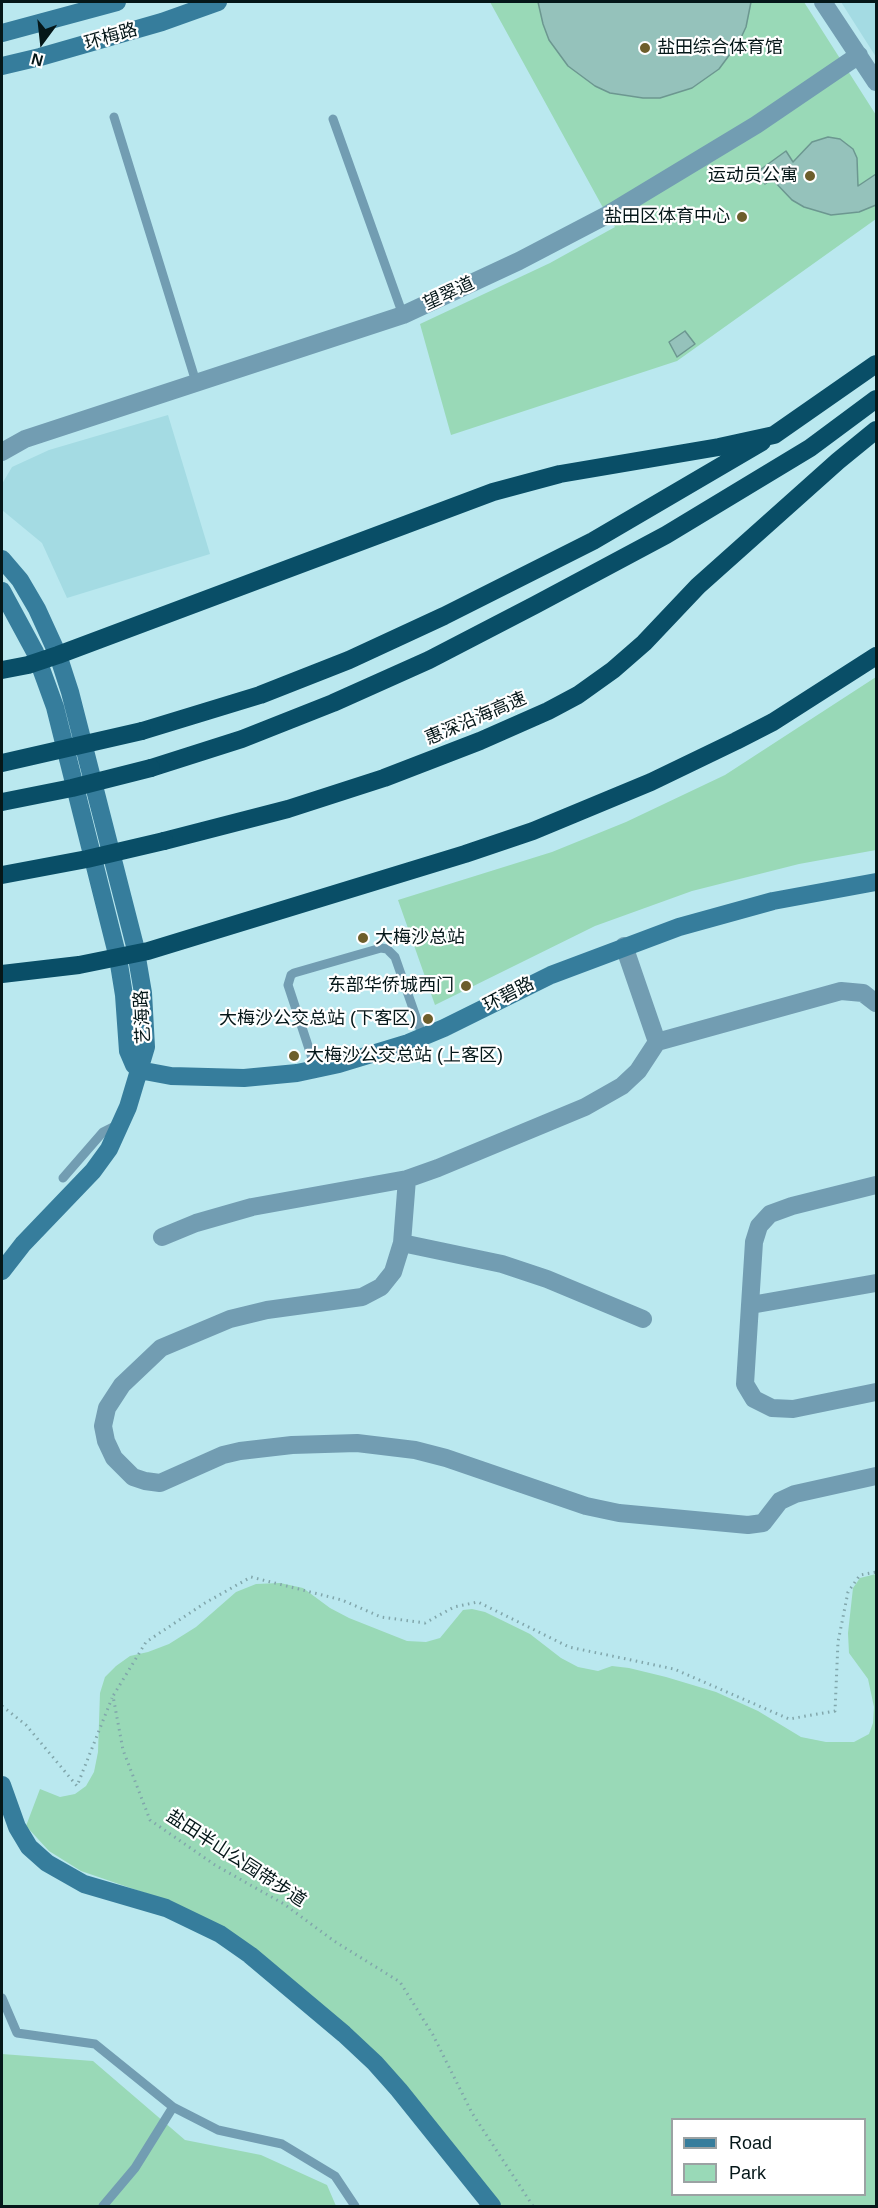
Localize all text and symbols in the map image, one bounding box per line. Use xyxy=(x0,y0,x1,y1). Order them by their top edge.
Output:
north arrow xyxy=(12,12,72,72)
street label: 环梅路 xyxy=(82,19,140,55)
place label: 盐田综合体育馆 xyxy=(657,37,783,59)
marker: 盐田综合体育馆 xyxy=(638,41,652,55)
text: N xyxy=(29,50,45,70)
place label: 运动员公寓 xyxy=(708,165,798,187)
marker: 运动员公寓 xyxy=(803,169,817,183)
place label: 盐田区体育中心 xyxy=(604,206,730,228)
marker: 盐田区体育中心 xyxy=(735,210,749,224)
street label: 望翠道 xyxy=(420,273,478,315)
street label: 惠深沿海高速 xyxy=(422,688,530,750)
place label: 大梅沙总站 xyxy=(375,927,465,949)
marker: 大梅沙总站 xyxy=(356,931,370,945)
street label: 环碧路 xyxy=(480,973,538,1017)
place label: 东部华侨城西门 xyxy=(328,975,454,997)
marker: 东部华侨城西门 xyxy=(459,979,473,993)
street label: 艺海路 xyxy=(131,989,155,1045)
place label: 大梅沙公交总站 (下客区) xyxy=(219,1008,416,1030)
marker: 大梅沙公交总站 (下客区) xyxy=(421,1012,435,1026)
place label: 大梅沙公交总站 (上客区) xyxy=(306,1045,503,1067)
marker: 大梅沙公交总站 (上客区) xyxy=(287,1049,301,1063)
street label: 盐田半山公园带步道 xyxy=(162,1806,310,1912)
legend xyxy=(671,2118,866,2196)
text: Road xyxy=(729,2133,772,2153)
text: Park xyxy=(729,2163,766,2183)

